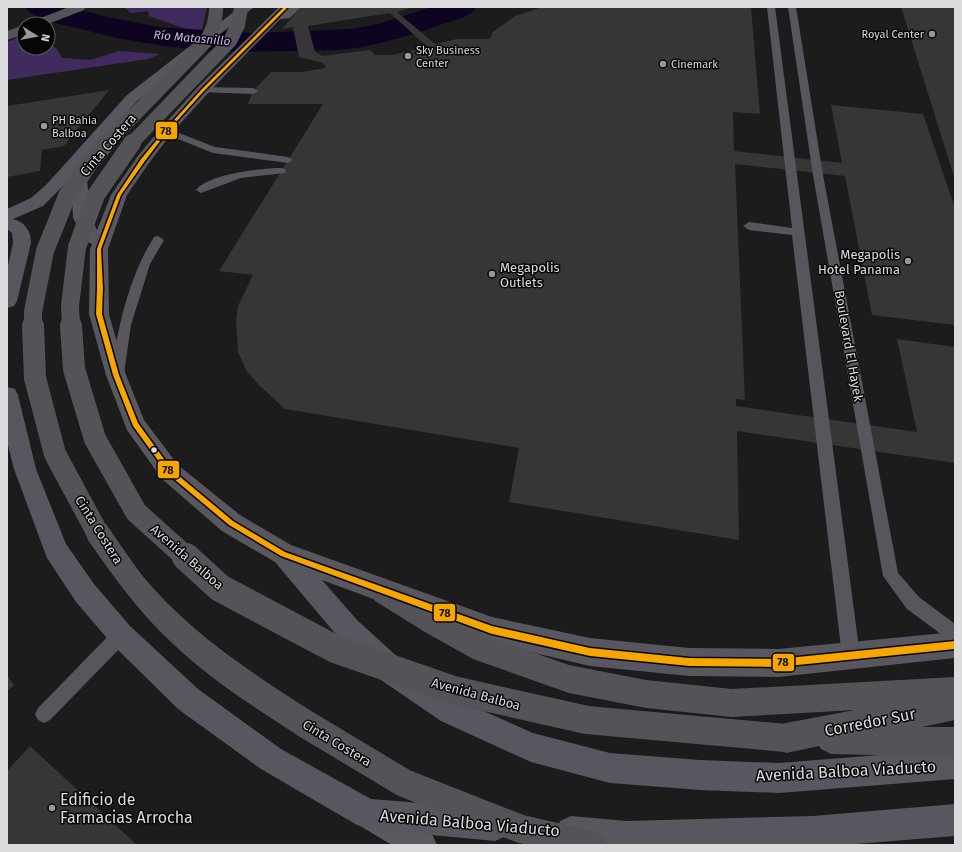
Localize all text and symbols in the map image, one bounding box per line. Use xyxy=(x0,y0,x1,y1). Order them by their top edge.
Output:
north arrow xyxy=(16,16,56,56)
water label: Río Matasnillo xyxy=(153,28,231,48)
place label: Royal Center xyxy=(861,28,925,41)
marker: Royal Center xyxy=(927,29,937,39)
text: N xyxy=(38,33,52,43)
place label: Sky Business Center xyxy=(416,44,480,70)
marker: Sky Business Center xyxy=(403,51,413,61)
place label: Cinemark xyxy=(671,58,718,71)
marker: Cinemark xyxy=(658,59,668,69)
street label: Cinta Costera xyxy=(77,111,139,179)
place label: PH Bahia Balboa xyxy=(52,114,97,140)
marker: PH Bahia Balboa xyxy=(39,121,49,131)
line badge: 78 xyxy=(155,121,178,140)
text: 78 xyxy=(160,125,172,138)
place label: Megapolis Hotel Panama xyxy=(818,247,900,277)
marker: Megapolis Hotel Panama xyxy=(903,256,913,266)
place label: Megapolis Outlets xyxy=(500,260,560,290)
marker: Megapolis Outlets xyxy=(487,269,497,279)
street label: Boulevard El Hayek xyxy=(832,289,866,403)
unlabelled marker xyxy=(149,445,159,455)
line badge: 78 xyxy=(157,460,180,479)
text: 78 xyxy=(162,464,174,477)
street label: Cinta Costera xyxy=(72,493,126,567)
street label: Avenida Balboa xyxy=(148,521,226,593)
line badge: 78 xyxy=(433,603,456,622)
text: 78 xyxy=(439,607,451,620)
line badge: 78 xyxy=(772,653,795,672)
text: 78 xyxy=(777,656,789,669)
street label: Avenida Balboa xyxy=(430,675,522,713)
street label: Corredor Sur xyxy=(823,704,918,740)
street label: Cinta Costera xyxy=(300,717,374,769)
street label: Avenida Balboa Viaducto xyxy=(756,757,936,785)
place label: Edificio de Farmacias Arrocha xyxy=(60,790,193,827)
marker: Edificio de Farmacias Arrocha xyxy=(47,803,57,813)
street label: Avenida Balboa Viaducto xyxy=(379,806,561,840)

